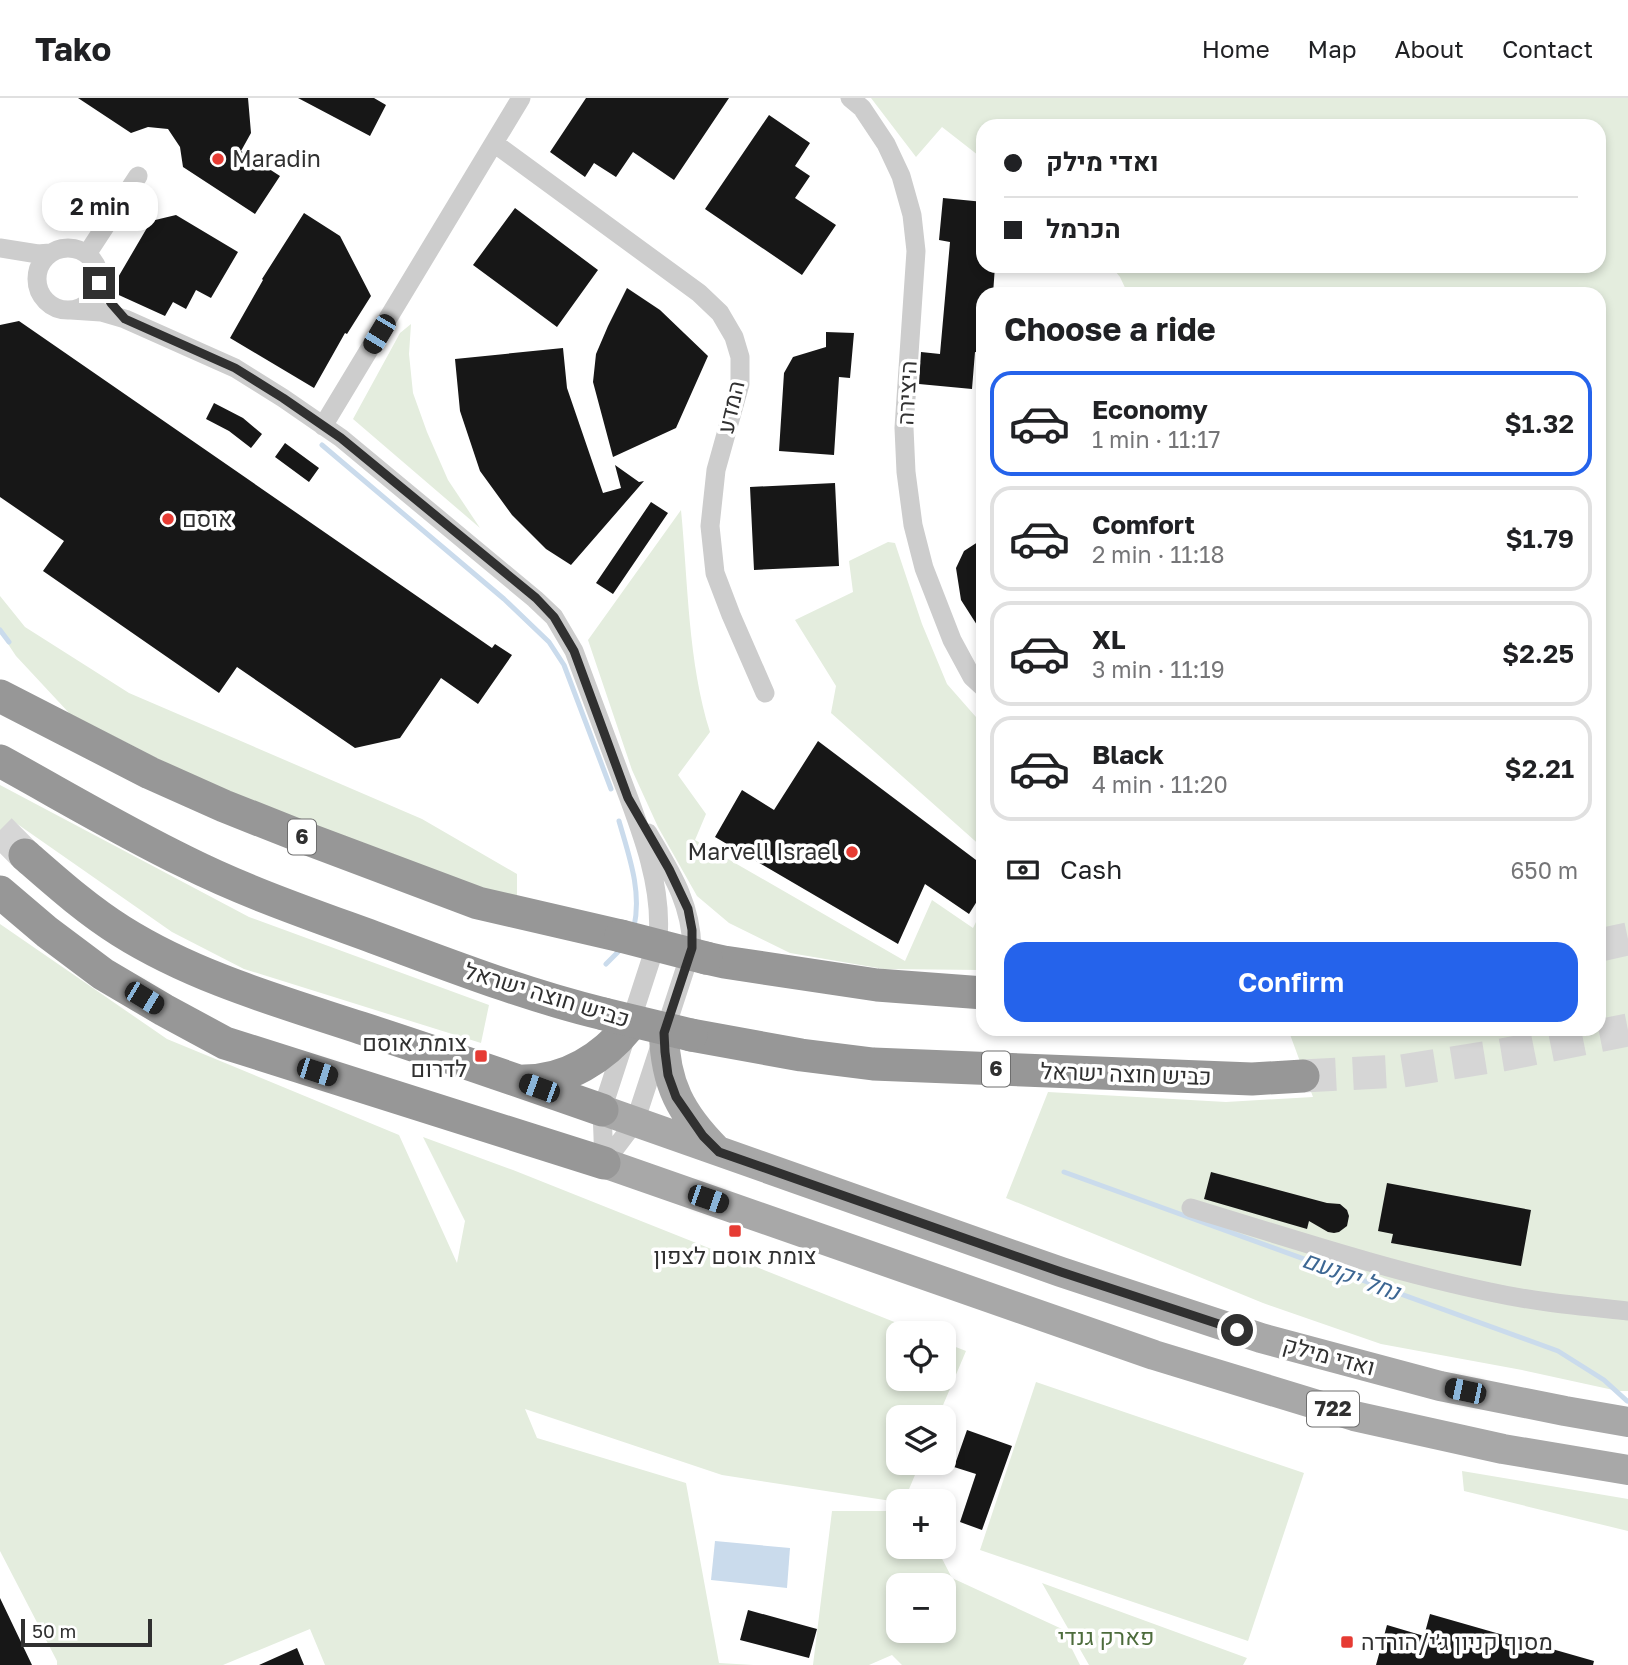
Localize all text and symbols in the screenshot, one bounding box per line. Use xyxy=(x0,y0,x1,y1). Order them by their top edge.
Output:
text: Tako xyxy=(35,29,111,68)
text: Home xyxy=(1202,34,1270,63)
text: Map xyxy=(1308,34,1357,63)
text: About xyxy=(1395,34,1464,63)
text: Contact xyxy=(1502,34,1593,63)
place label: Maradin xyxy=(232,144,321,172)
text: ואדי מילק xyxy=(1046,146,1159,177)
marker: Maradin xyxy=(210,151,226,167)
callout: 2 min xyxy=(41,181,157,230)
text: 2 min xyxy=(70,192,130,220)
text: הכרמל xyxy=(1046,213,1121,244)
route end xyxy=(83,267,115,299)
text: Choose a ride xyxy=(1004,310,1216,348)
car xyxy=(360,311,399,357)
street label: היצירה xyxy=(890,360,922,426)
street label: המדע xyxy=(710,378,750,436)
icon: car xyxy=(1008,392,1071,455)
text: Economy xyxy=(1092,394,1208,425)
text: $1.32 xyxy=(1504,408,1574,439)
text: 1 min · 11:17 xyxy=(1092,425,1221,453)
place label: אוסם xyxy=(182,504,233,532)
icon: car xyxy=(1008,507,1071,570)
text: Comfort xyxy=(1092,509,1195,540)
marker: אוסם xyxy=(160,511,176,527)
text: $1.79 xyxy=(1505,523,1574,554)
text: 2 min · 11:18 xyxy=(1092,540,1225,568)
icon: car xyxy=(1008,622,1071,685)
text: XL xyxy=(1092,624,1126,655)
text: $2.25 xyxy=(1502,638,1574,669)
text: 3 min · 11:19 xyxy=(1092,655,1225,683)
icon: car xyxy=(1008,737,1071,800)
text: Black xyxy=(1092,739,1164,770)
text: $2.21 xyxy=(1505,753,1574,784)
text: 4 min · 11:20 xyxy=(1092,770,1228,798)
road number: 6 xyxy=(288,820,316,854)
place label: Marvell Israel xyxy=(687,837,838,865)
marker: Marvell Israel xyxy=(844,844,860,860)
icon: cash xyxy=(1004,851,1042,889)
text: Cash xyxy=(1060,854,1122,885)
text: 650 m xyxy=(1510,856,1578,884)
button: Confirm xyxy=(1004,942,1578,1022)
street label: כביש חוצה ישראל xyxy=(461,956,633,1032)
car xyxy=(121,978,168,1018)
place label: צומת אוסם לדרום xyxy=(362,1028,467,1082)
marker: צומת אוסם לדרום xyxy=(473,1048,489,1064)
road number: 6 xyxy=(982,1052,1010,1086)
car xyxy=(294,1056,341,1088)
street label: כביש חוצה ישראל xyxy=(1040,1056,1212,1090)
car xyxy=(516,1071,563,1105)
car xyxy=(685,1182,732,1216)
marker: צומת אוסם לצפון xyxy=(727,1223,743,1239)
place label: צומת אוסם לצפון xyxy=(654,1241,816,1269)
water label: נחל יקנעם xyxy=(1299,1244,1406,1306)
route start xyxy=(1221,1314,1253,1346)
map controls xyxy=(886,1321,956,1643)
button: locate xyxy=(886,1321,956,1391)
street label: ואדי מילק xyxy=(1280,1329,1378,1381)
car xyxy=(1443,1376,1488,1406)
road number: 722 xyxy=(1307,1392,1359,1426)
button: layers xyxy=(886,1405,956,1475)
button: + xyxy=(886,1489,956,1559)
button: − xyxy=(886,1573,956,1643)
scale bar xyxy=(21,1616,152,1648)
text: 50 m xyxy=(32,1619,76,1642)
park label: פארק גנדי xyxy=(1058,1622,1154,1650)
place label: מסוף קניון ג׳י/הורדה xyxy=(1361,1627,1553,1655)
marker: מסוף קניון ג׳י/הורדה xyxy=(1339,1634,1355,1650)

